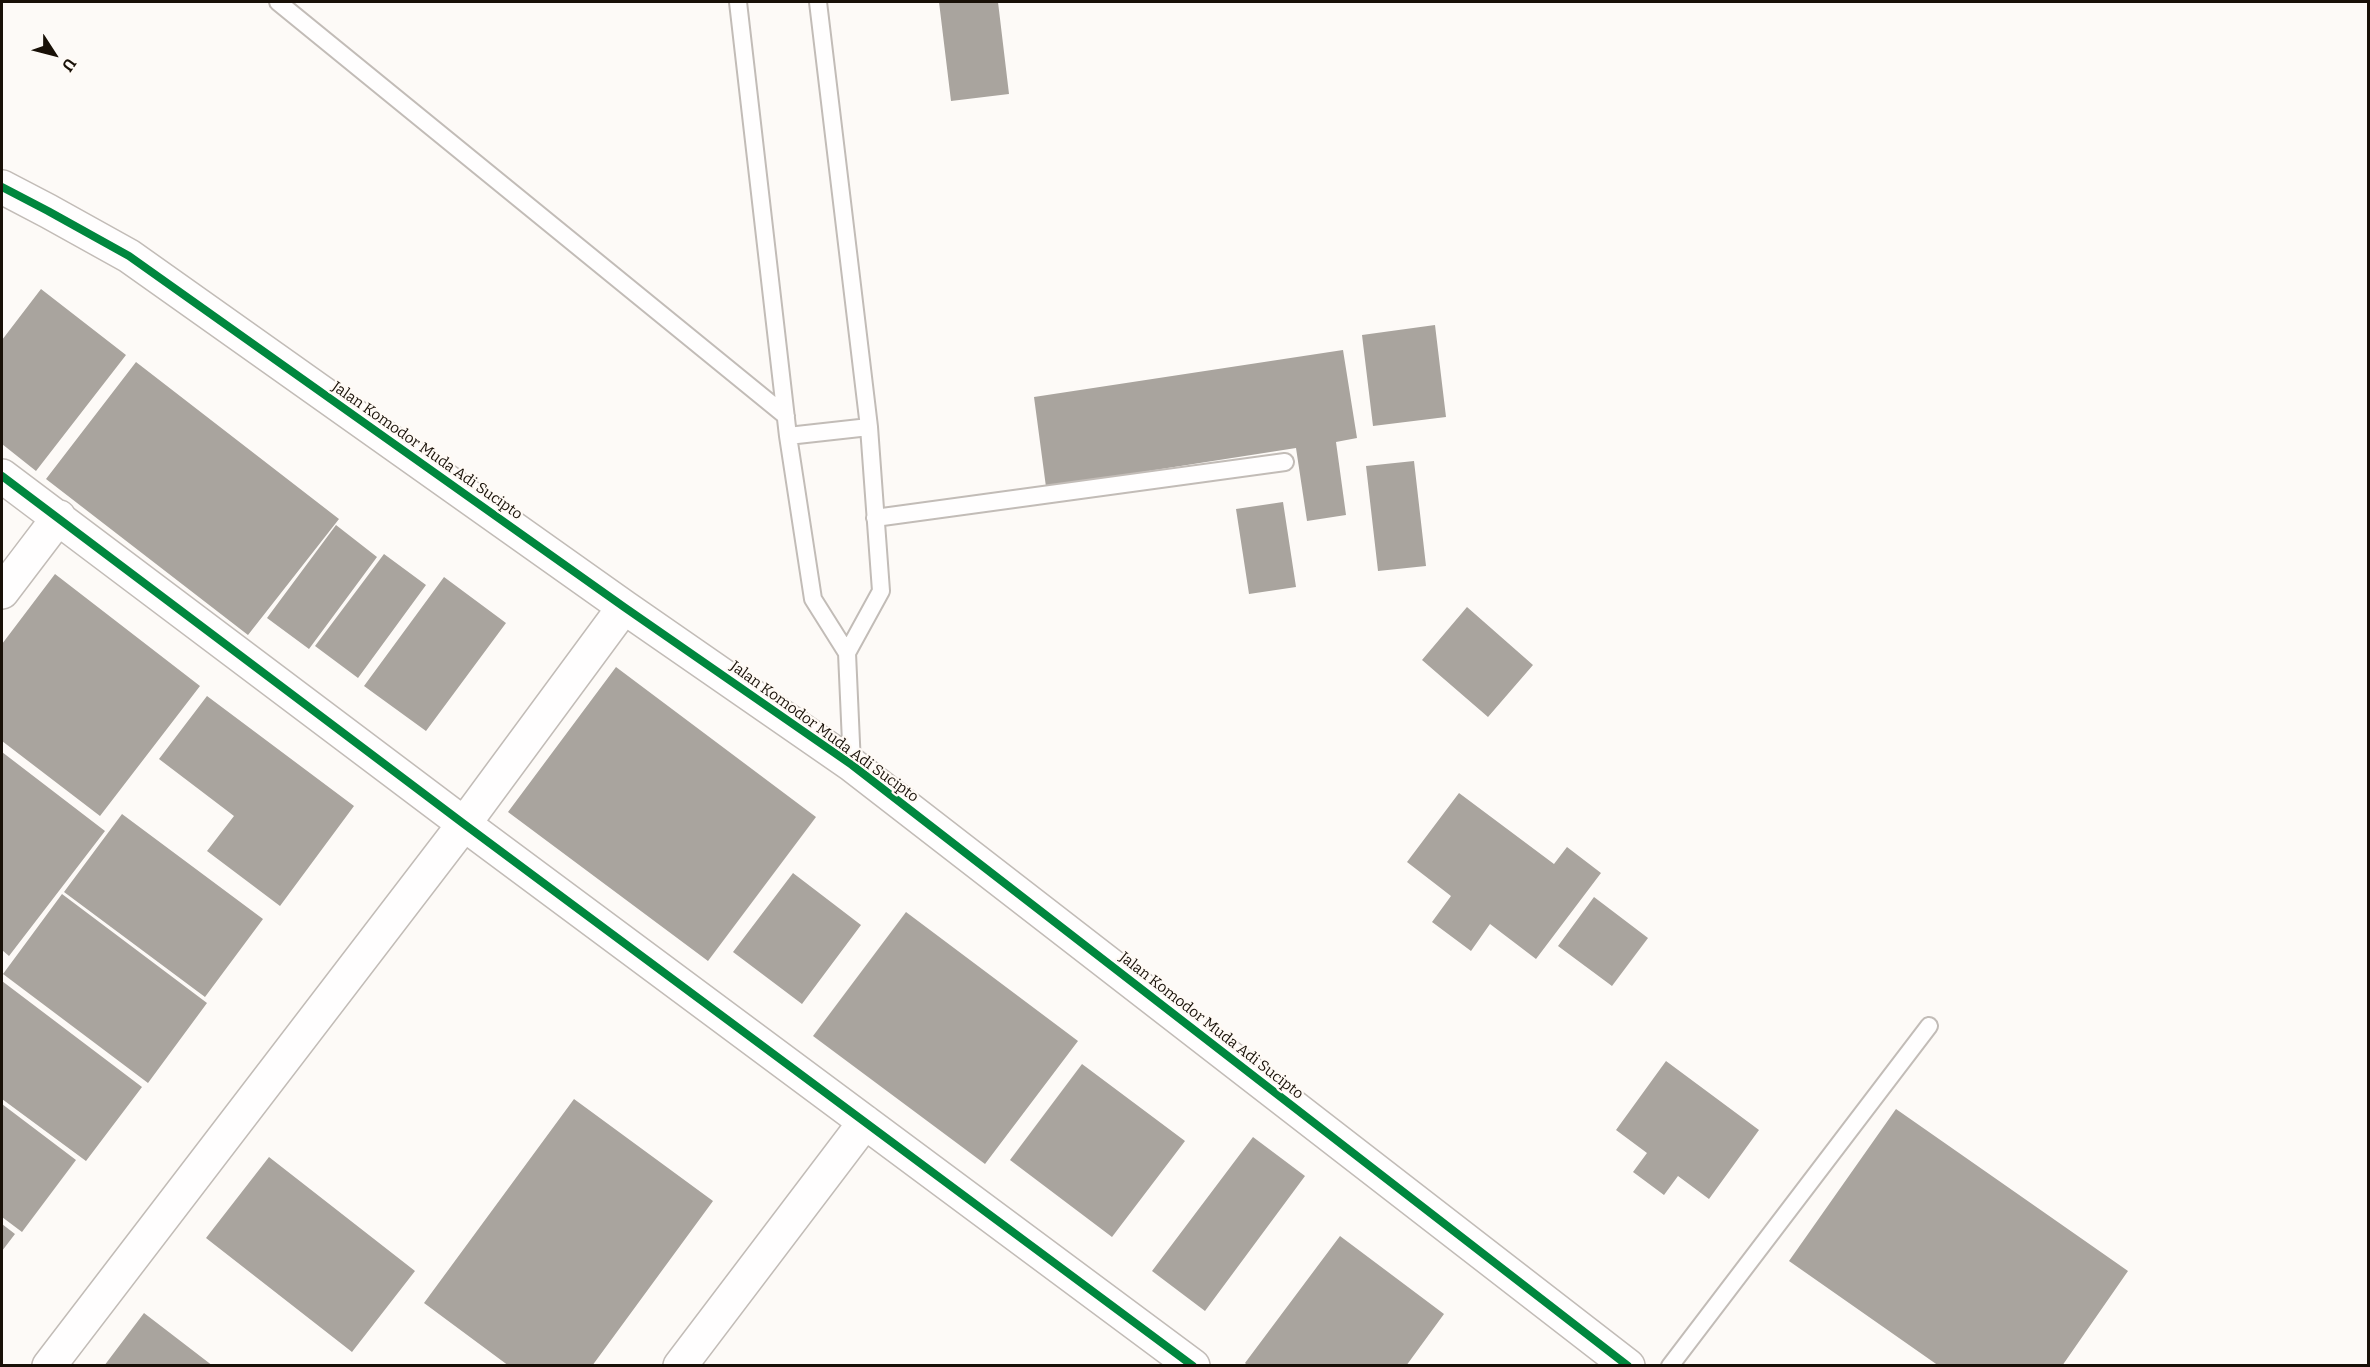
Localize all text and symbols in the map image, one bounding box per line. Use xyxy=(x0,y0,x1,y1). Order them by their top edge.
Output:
north arrow xyxy=(24,24,84,84)
text: U xyxy=(58,54,80,75)
street label: Jalan Komodor Muda Adi Sucipto xyxy=(328,378,526,524)
street label: Jalan Komodor Muda Adi Sucipto xyxy=(726,658,922,806)
street label: Jalan Komodor Muda Adi Sucipto xyxy=(1115,949,1307,1103)

